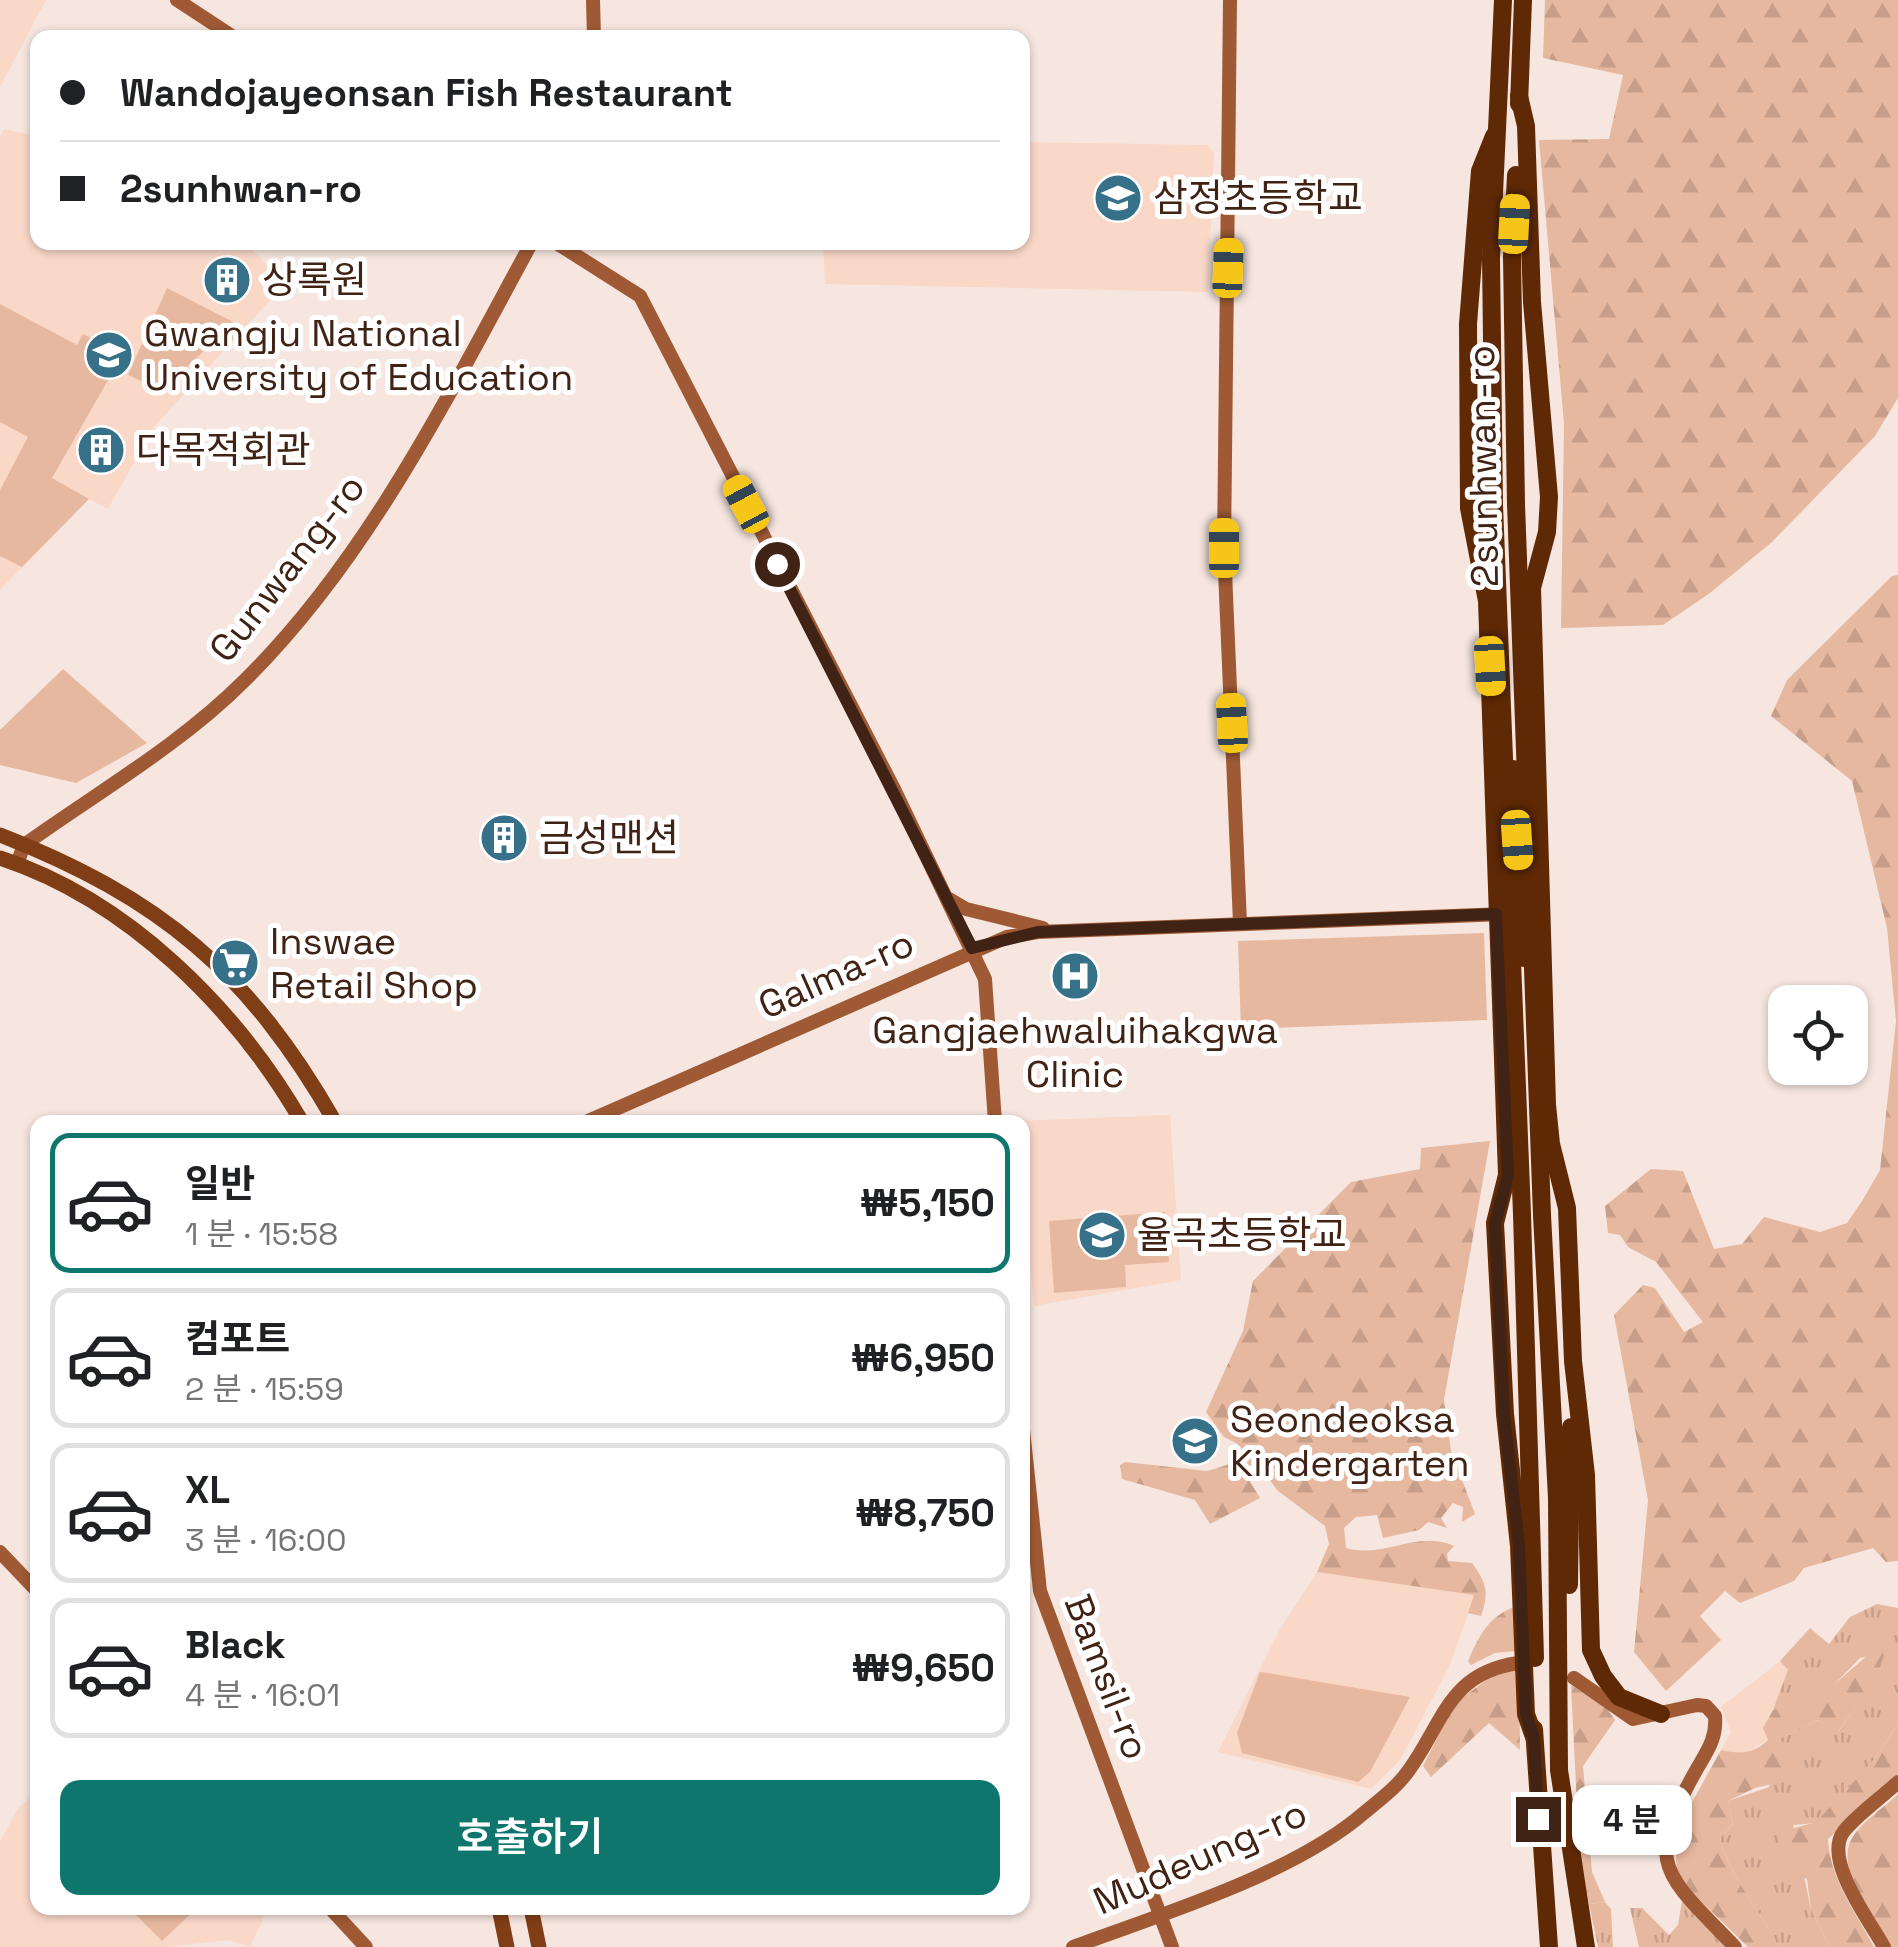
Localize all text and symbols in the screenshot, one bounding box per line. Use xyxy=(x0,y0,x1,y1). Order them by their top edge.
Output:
text: Wandojayeonsan Fish Restaurant xyxy=(120,69,733,117)
text: 2sunhwan-ro xyxy=(120,165,362,213)
school or university icon: 삼정초등학교 xyxy=(1092,172,1144,224)
place label: 삼정초등학교 xyxy=(1153,174,1363,222)
car xyxy=(1497,193,1531,255)
car xyxy=(1212,237,1244,299)
building icon: 상록원 xyxy=(201,254,253,306)
place label: 상록원 xyxy=(262,256,367,304)
place label: Gwangju National University of Education xyxy=(144,309,573,401)
school or university icon: Gwangju National University of Education xyxy=(83,329,135,381)
street label: 2sunhwan-ro xyxy=(1457,344,1509,588)
building icon: 다목적회관 xyxy=(75,424,127,476)
place label: 다목적회관 xyxy=(136,426,311,474)
street label: Gunwang-ro xyxy=(199,464,375,672)
car xyxy=(719,470,773,538)
car xyxy=(1209,518,1239,578)
route start xyxy=(755,542,800,587)
car xyxy=(1473,635,1507,697)
car xyxy=(1215,692,1249,754)
car xyxy=(1500,809,1534,871)
building icon: 금성맨션 xyxy=(478,812,530,864)
place label: 금성맨션 xyxy=(539,814,679,862)
place label: Inswae Retail Shop xyxy=(270,917,478,1009)
street label: Galma-ro xyxy=(751,919,921,1029)
supermarket icon: Inswae Retail Shop xyxy=(209,937,261,989)
hospital icon: Gangjaehwaluihakgwa Clinic xyxy=(1049,950,1101,1002)
map controls xyxy=(1768,985,1868,1085)
button: locate xyxy=(1768,985,1868,1085)
place label: Gangjaehwaluihakgwa Clinic xyxy=(872,1006,1278,1098)
icon: car xyxy=(65,1158,155,1248)
text: 일반 xyxy=(185,1160,255,1208)
text: ₩5,150 xyxy=(860,1179,995,1227)
school or university icon: 율곡초등학교 xyxy=(1076,1209,1128,1261)
place label: 율곡초등학교 xyxy=(1137,1211,1347,1259)
text: 1 분 · 15:58 xyxy=(185,1214,338,1254)
icon: car xyxy=(65,1313,155,1403)
text: 컴포트 xyxy=(185,1315,290,1363)
text: ₩6,950 xyxy=(851,1334,995,1382)
text: 2 분 · 15:59 xyxy=(185,1369,344,1409)
place label: Seondeoksa Kindergarten xyxy=(1230,1395,1470,1487)
school or university icon: Seondeoksa Kindergarten xyxy=(1169,1415,1221,1467)
text: XL xyxy=(185,1466,230,1514)
icon: car xyxy=(65,1468,155,1558)
text: ₩8,750 xyxy=(855,1489,995,1537)
text: 3 분 · 16:00 xyxy=(185,1520,347,1560)
street label: Bamsil-ro xyxy=(1054,1588,1160,1766)
text: Black xyxy=(185,1621,286,1669)
icon: car xyxy=(65,1623,155,1713)
text: ₩9,650 xyxy=(851,1644,995,1692)
text: 4 분 · 16:01 xyxy=(185,1675,340,1715)
button: 호출하기 xyxy=(60,1780,1000,1895)
callout: 4 분 xyxy=(1573,1784,1693,1854)
street label: Mudeung-ro xyxy=(1086,1789,1314,1925)
route end xyxy=(1516,1797,1561,1842)
text: 4 분 xyxy=(1603,1800,1661,1840)

